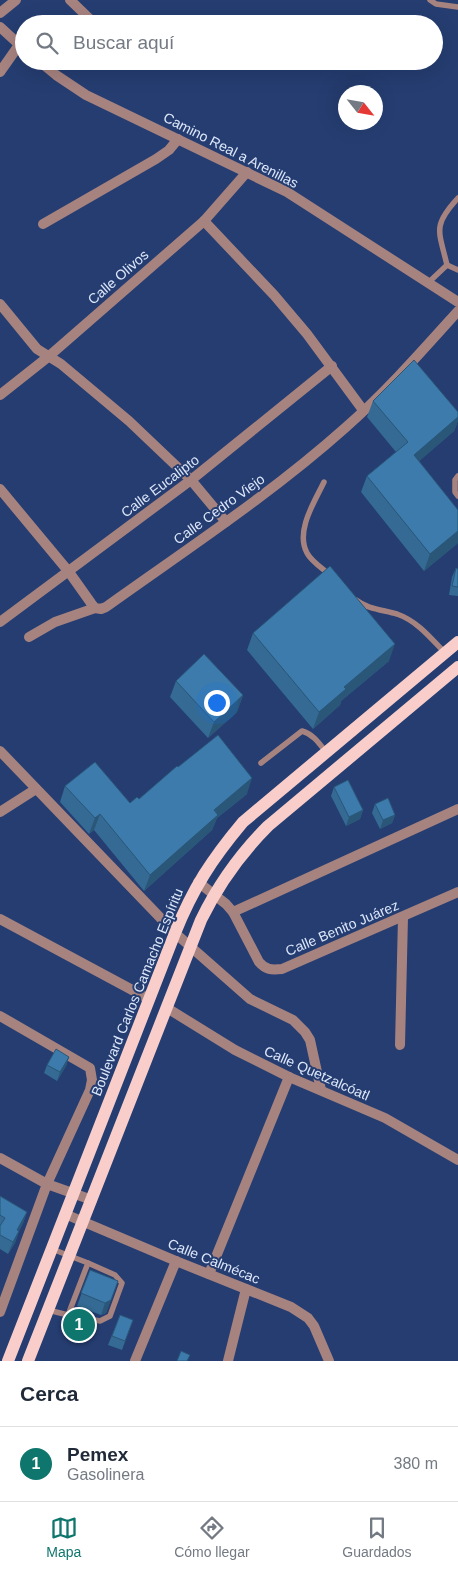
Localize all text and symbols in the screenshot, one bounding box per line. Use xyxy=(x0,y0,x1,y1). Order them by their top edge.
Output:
search box xyxy=(15,15,443,70)
icon: search xyxy=(33,29,61,57)
text: Buscar aquí xyxy=(73,32,174,53)
north arrow xyxy=(338,85,383,130)
street label: Camino Real a Arenillas xyxy=(161,109,301,191)
street label: Calle Olivos xyxy=(85,246,151,308)
street label: Calle Eucalipto xyxy=(118,451,202,520)
street label: Calle Cedro Viejo xyxy=(170,470,268,547)
your location xyxy=(204,690,230,716)
street label: Boulevard Carlos Camacho Espíritu xyxy=(88,886,186,1098)
street label: Calle Benito Juárez xyxy=(283,897,401,959)
street label: Calle Quetzalcóatl xyxy=(262,1043,372,1103)
street label: Calle Calmécac xyxy=(166,1235,262,1287)
pin: 1 xyxy=(63,1306,95,1344)
text: Cerca xyxy=(20,1382,78,1405)
text: Pemex xyxy=(67,1444,128,1465)
text: 1 xyxy=(32,1455,40,1472)
text: 380 m xyxy=(394,1455,438,1472)
text: Gasolinera xyxy=(67,1466,144,1483)
tab: Mapa xyxy=(46,1514,81,1560)
tab: Cómo llegar xyxy=(174,1514,250,1560)
tab: Guardados xyxy=(342,1514,412,1560)

